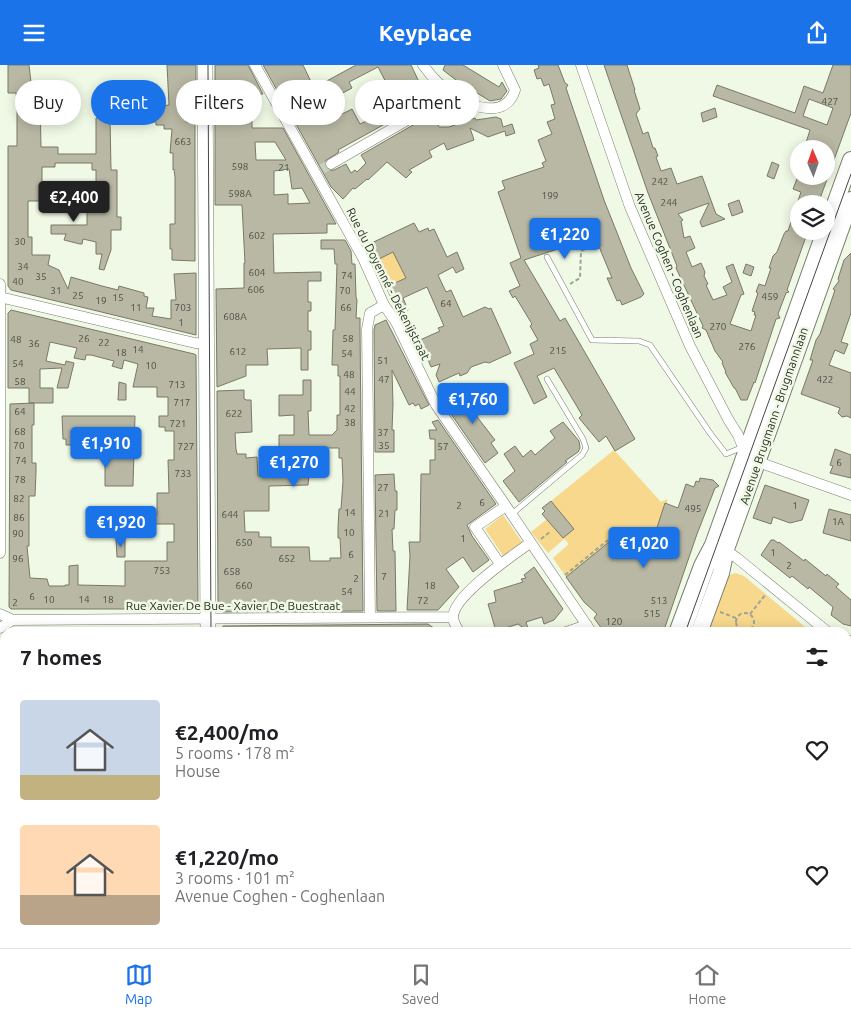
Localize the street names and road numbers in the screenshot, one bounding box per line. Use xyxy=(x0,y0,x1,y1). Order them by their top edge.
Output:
street label: Avenue Coghen - Coghenlaan xyxy=(633,190,706,340)
street label: Rue du Doyenné - Dekenijstraat xyxy=(344,205,433,362)
street label: Avenue Brugmann - Brugmannlaan xyxy=(737,325,810,506)
street label: Rue Xavier De Bue - Xavier De Buestraat xyxy=(126,599,341,612)

